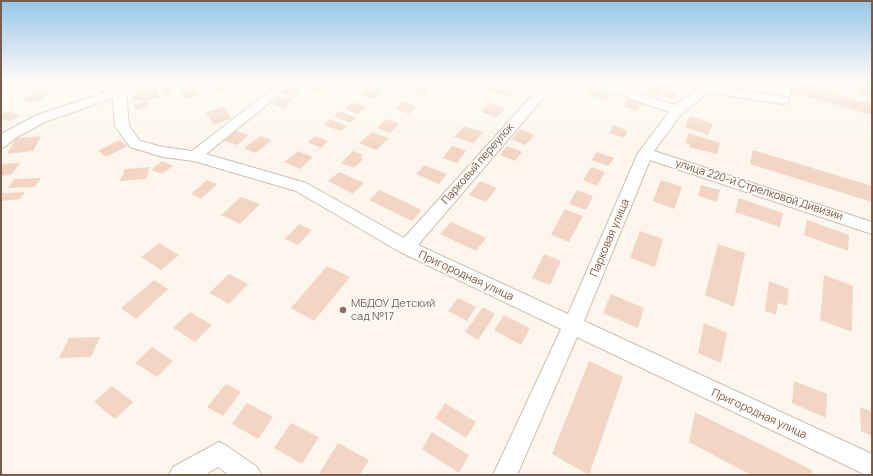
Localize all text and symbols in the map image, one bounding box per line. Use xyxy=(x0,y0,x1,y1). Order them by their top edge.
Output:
street label: Парковый переулок xyxy=(439,121,517,207)
street label: улица 220-й Стрелковой Дивизии xyxy=(673,157,845,223)
street label: Парковая улица xyxy=(588,197,632,279)
street label: Пригородная улица xyxy=(416,248,516,304)
place label: МБДОУ Детский сад №17 xyxy=(351,297,435,323)
marker: МБДОУ Детский сад №17 xyxy=(338,305,348,315)
street label: Пригородная улица xyxy=(709,386,809,442)

